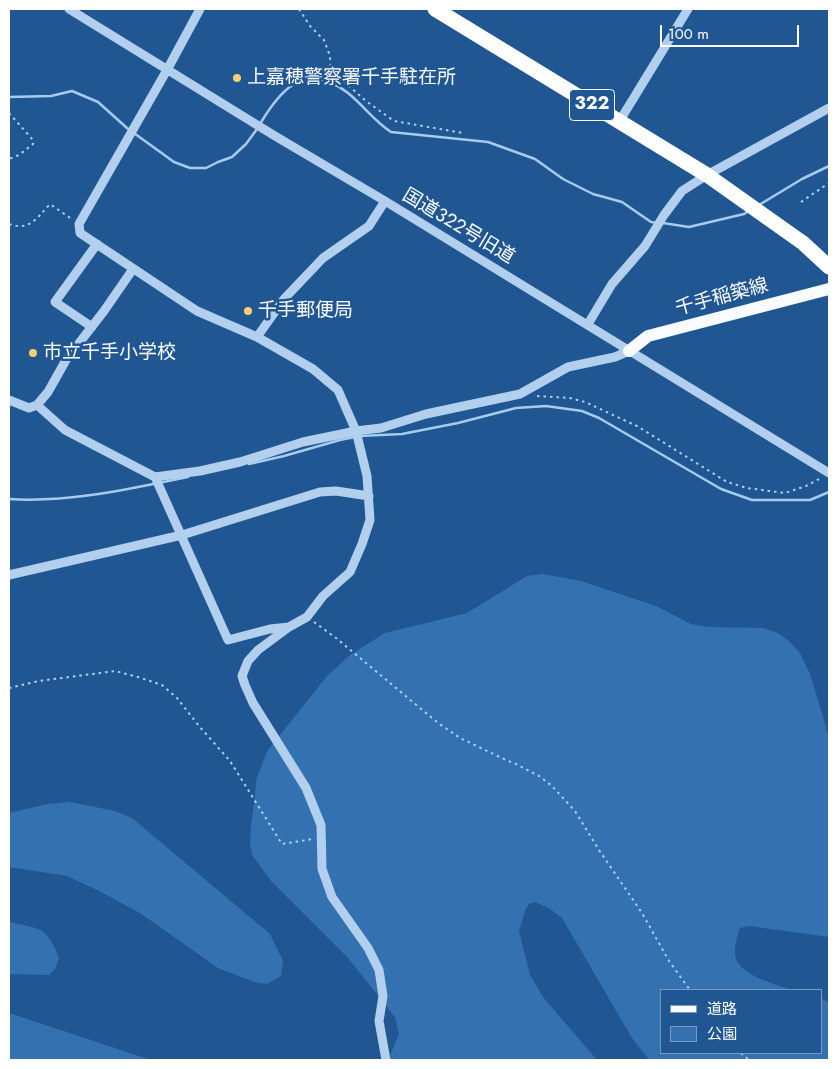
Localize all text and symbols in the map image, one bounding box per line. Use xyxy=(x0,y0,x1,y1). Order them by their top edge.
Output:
scale bar xyxy=(663,15,802,47)
text: 100 m xyxy=(668,23,709,45)
place label: 上嘉穂警察署千手駐在所 xyxy=(247,67,456,89)
marker: 上嘉穂警察署千手駐在所 xyxy=(231,72,243,84)
road number: 322 xyxy=(570,90,614,120)
street label: 国道322号旧道 xyxy=(398,185,518,269)
street label: 千手稲築線 xyxy=(673,275,771,321)
place label: 千手郵便局 xyxy=(258,300,353,322)
marker: 千手郵便局 xyxy=(242,305,254,317)
place label: 市立千手小学校 xyxy=(43,342,176,364)
marker: 市立千手小学校 xyxy=(27,347,39,359)
legend xyxy=(660,989,823,1054)
text: 道路 xyxy=(707,998,737,1020)
text: 公園 xyxy=(707,1023,737,1045)

